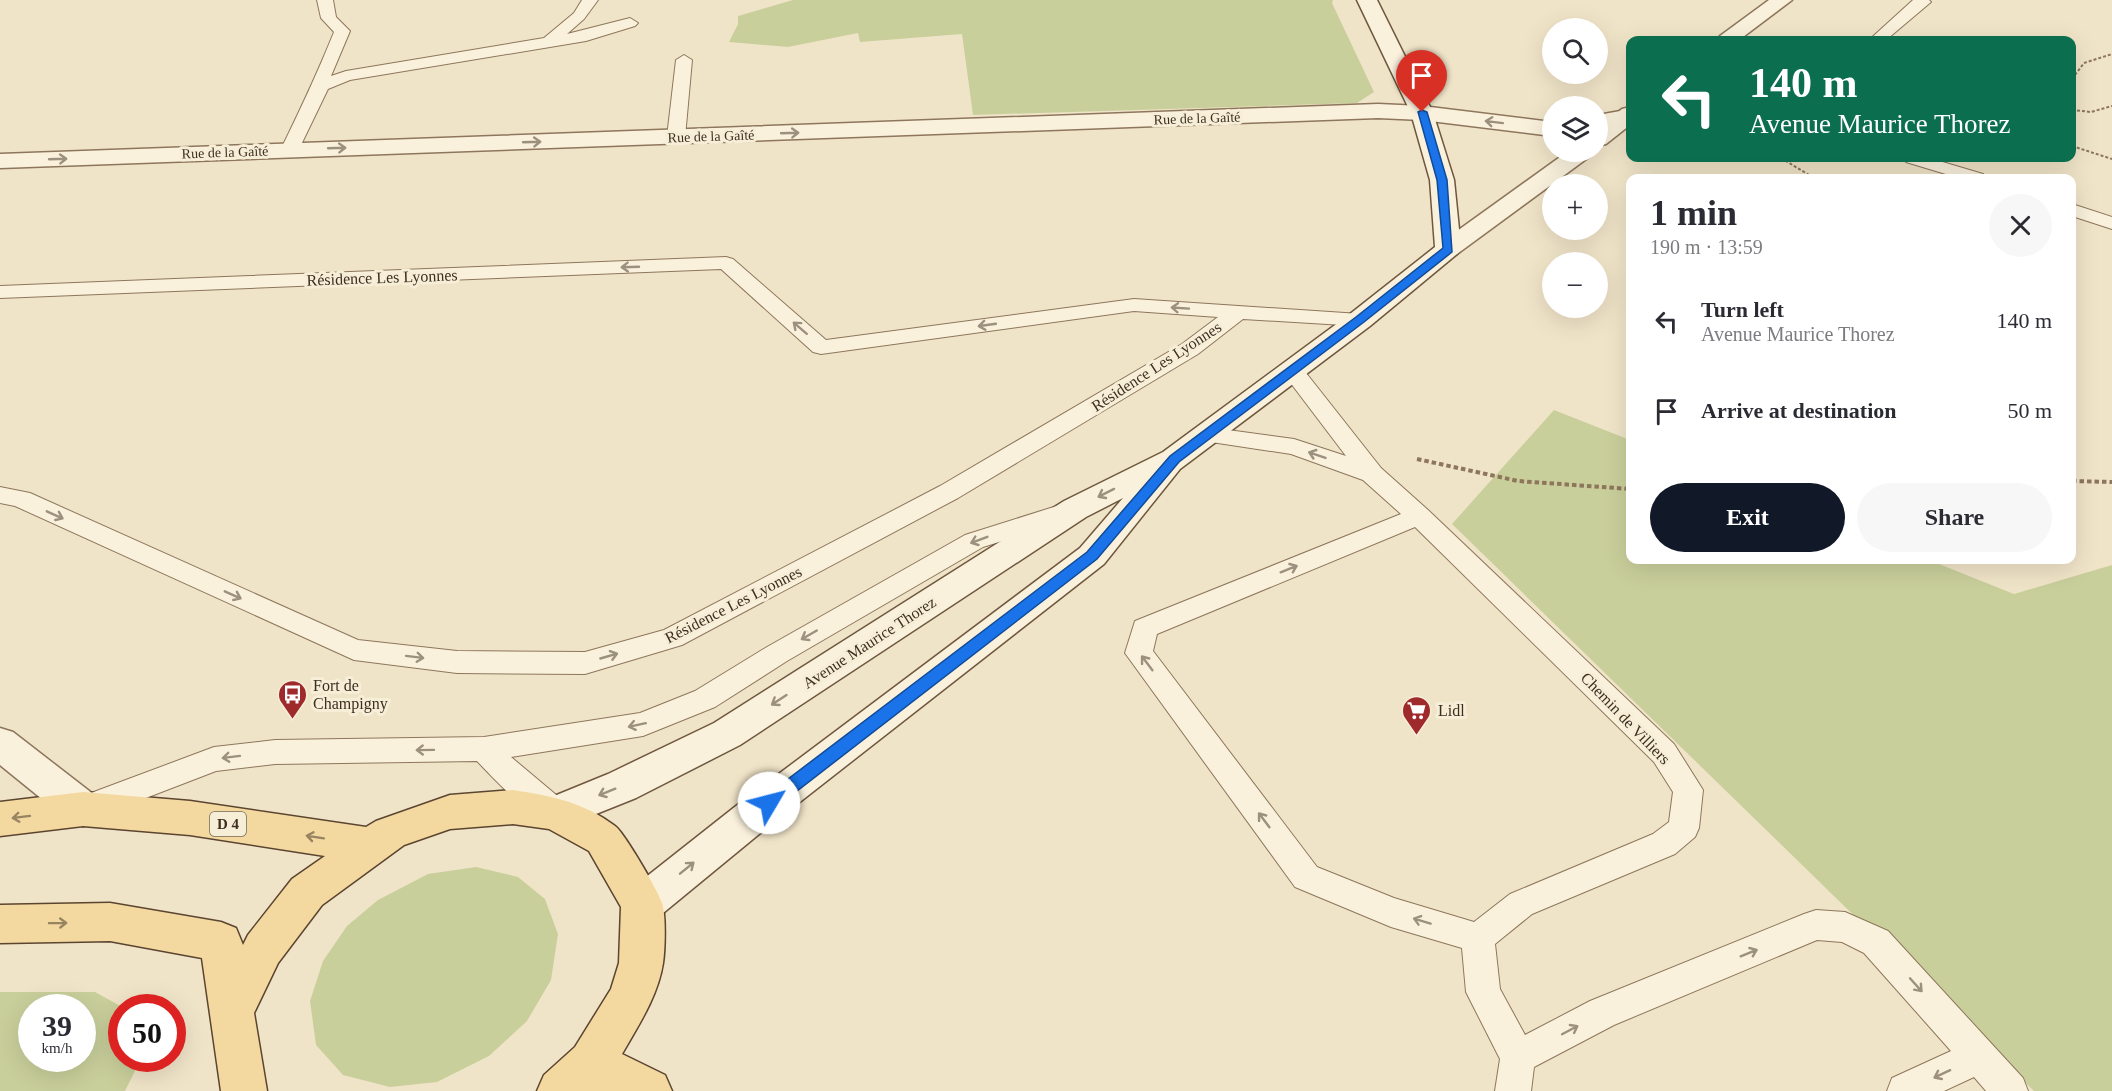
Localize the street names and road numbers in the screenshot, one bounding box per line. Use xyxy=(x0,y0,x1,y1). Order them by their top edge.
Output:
street label: Rue de la Gaîté xyxy=(1153,109,1241,128)
street label: Rue de la Gaîté xyxy=(667,127,755,146)
street label: Rue de la Gaîté xyxy=(181,143,269,162)
street label: Résidence Les Lyonnes xyxy=(306,266,458,290)
street label: Résidence Les Lyonnes xyxy=(1088,318,1225,416)
street label: Résidence Les Lyonnes xyxy=(662,563,805,647)
street label: Avenue Maurice Thorez xyxy=(800,593,939,692)
street label: Chemin de Villiers xyxy=(1578,669,1674,768)
road number: D 4 xyxy=(210,812,246,836)

